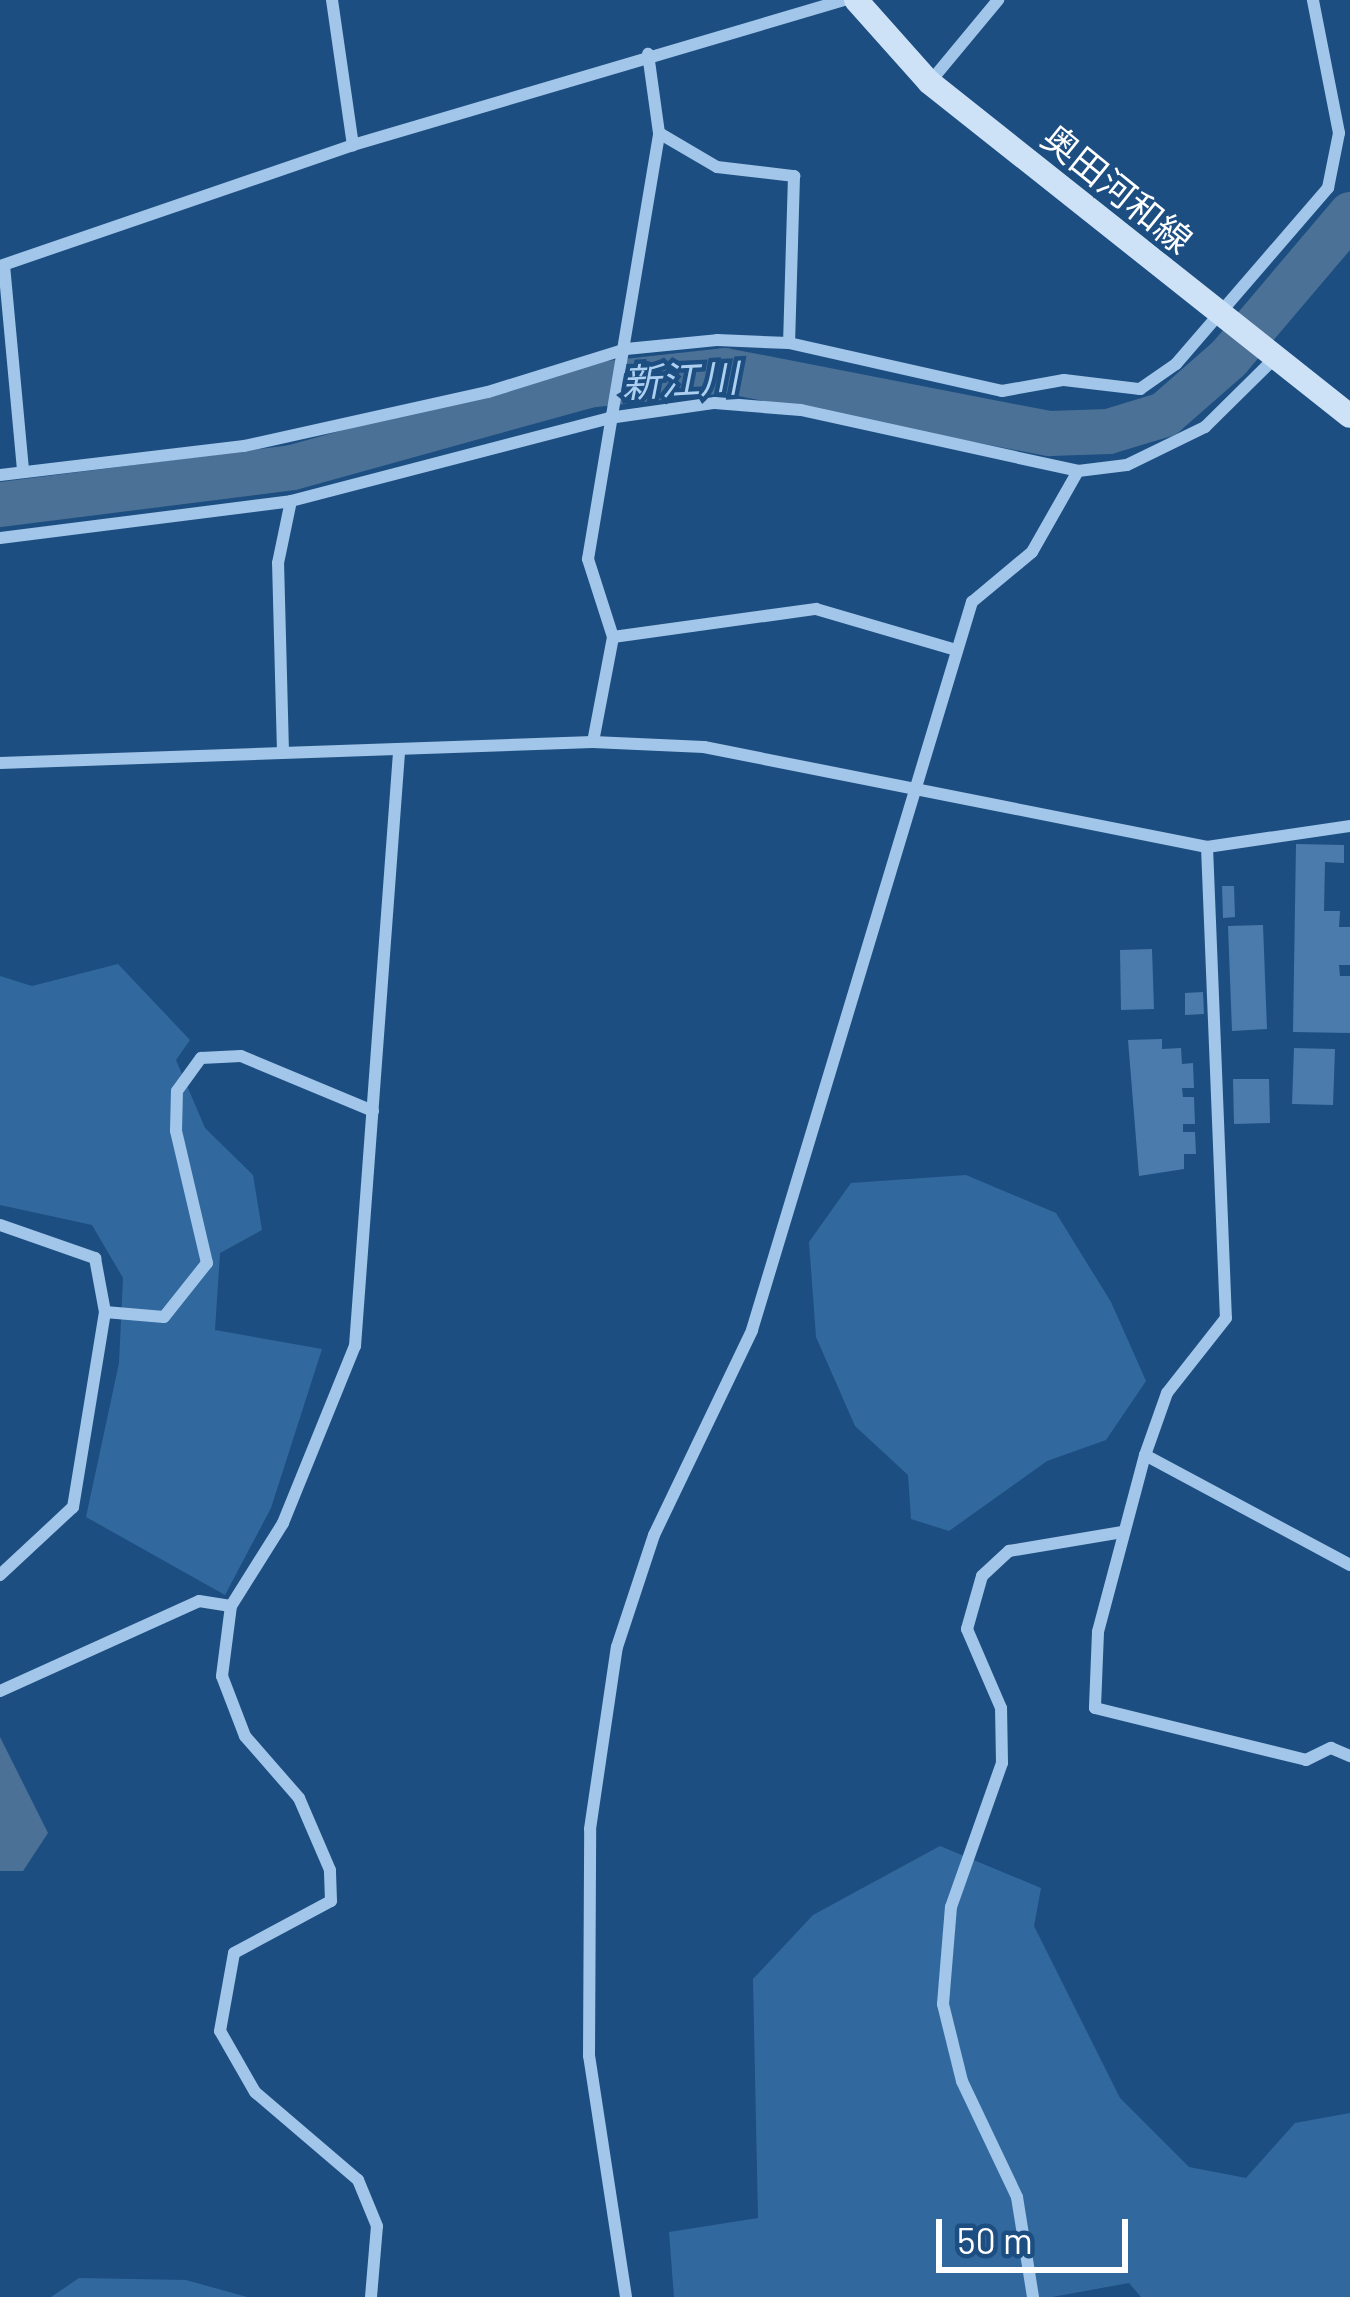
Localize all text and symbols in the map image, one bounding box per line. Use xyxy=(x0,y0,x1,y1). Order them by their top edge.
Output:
street label: 奥田河和線 xyxy=(1034,115,1202,261)
water label: 新江川 xyxy=(620,354,740,406)
scale bar xyxy=(942,2195,1134,2269)
text: 50 m xyxy=(957,2218,1033,2261)

